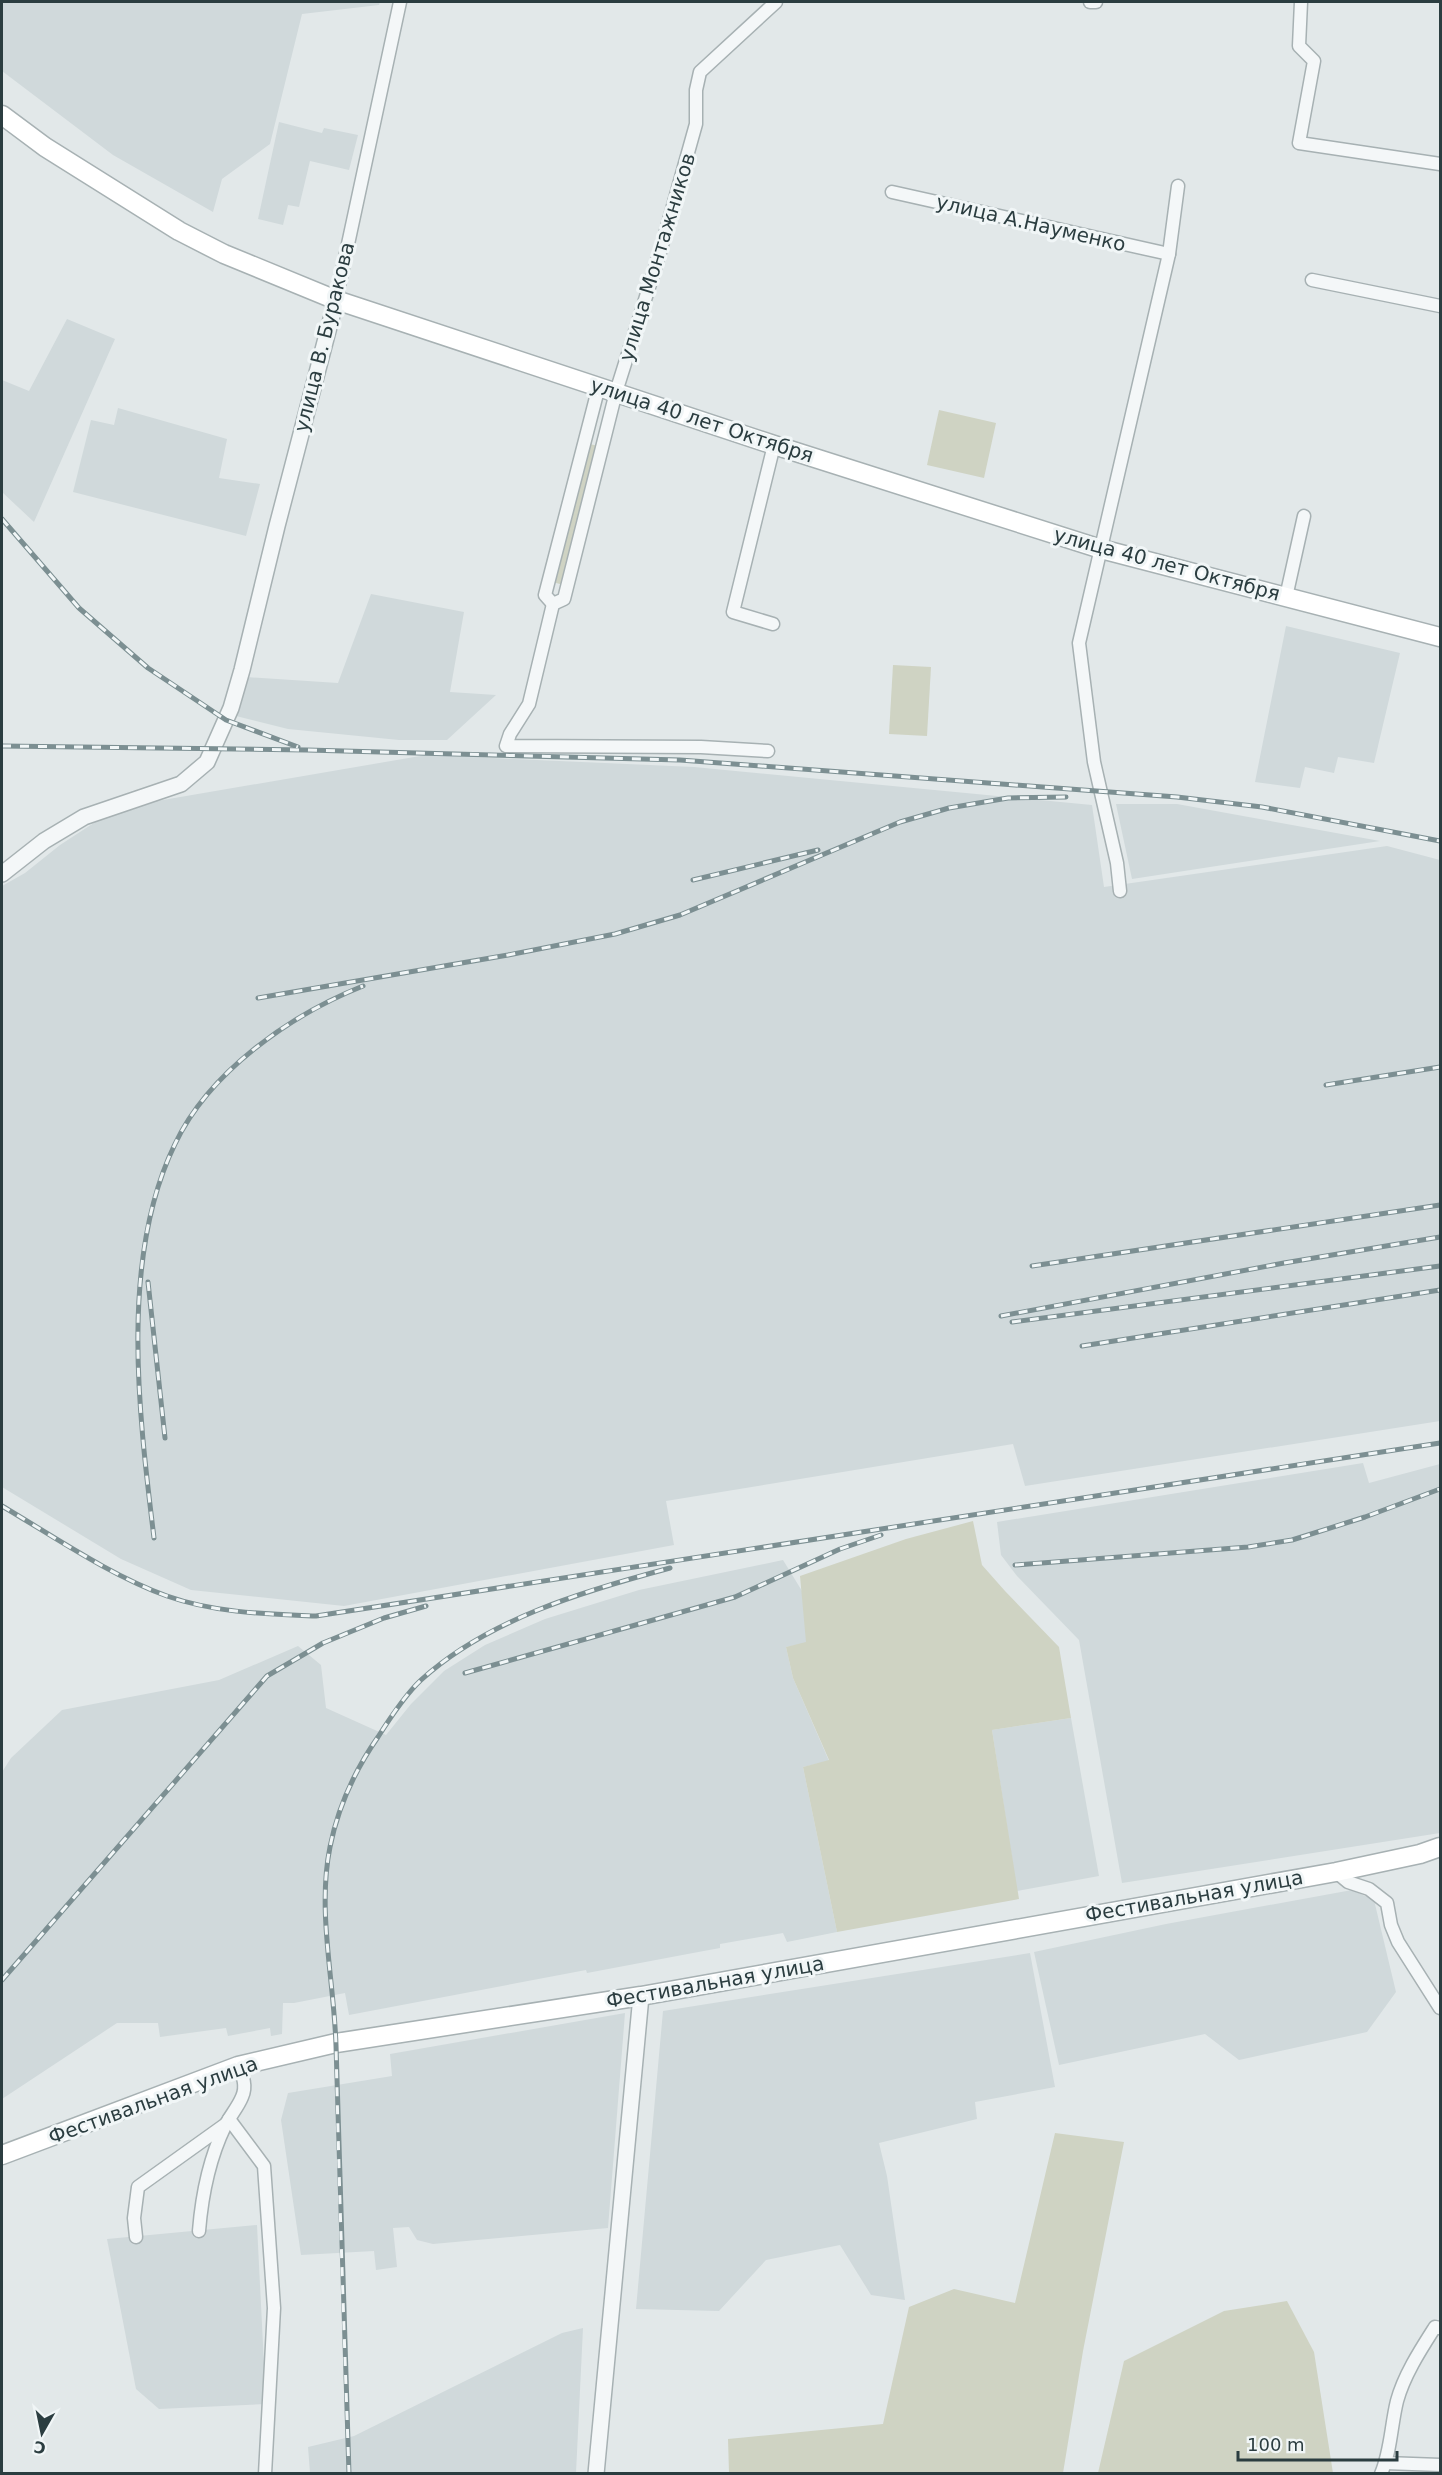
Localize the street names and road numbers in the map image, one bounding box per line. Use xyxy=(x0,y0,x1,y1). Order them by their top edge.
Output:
street label: улица Монтажников xyxy=(614,150,700,364)
street label: улица А.Науменко xyxy=(934,190,1128,256)
street label: улица В. Буракова xyxy=(289,239,359,435)
street label: улица 40 лет Октября xyxy=(587,373,817,467)
street label: улица 40 лет Октября xyxy=(1051,522,1283,606)
street label: Фестивальная улица xyxy=(1083,1865,1305,1927)
street label: Фестивальная улица xyxy=(604,1951,826,2013)
street label: Фестивальная улица xyxy=(45,2051,261,2149)

